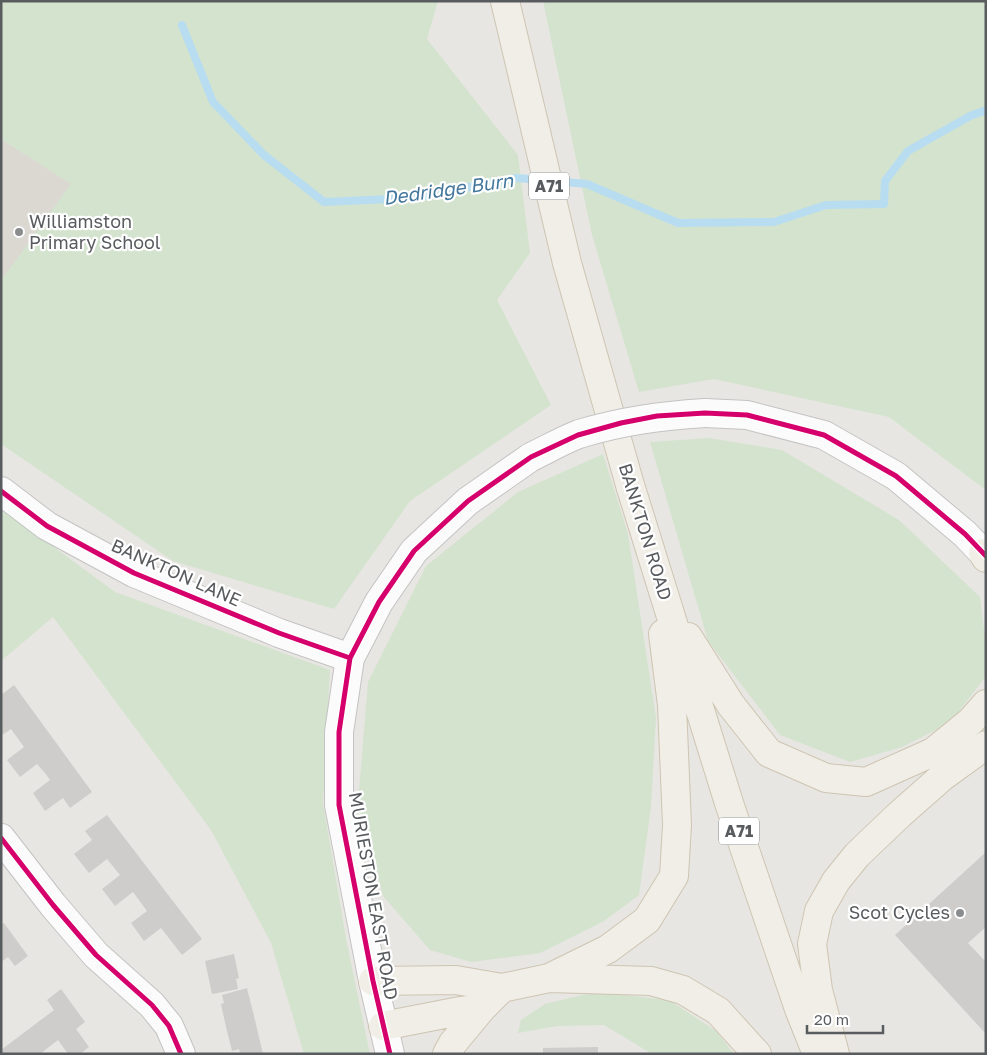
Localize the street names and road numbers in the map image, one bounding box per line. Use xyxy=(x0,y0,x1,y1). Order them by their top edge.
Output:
road number: A71 xyxy=(529,172,569,200)
street label: BANKTON ROAD xyxy=(615,461,677,603)
street label: BANKTON LANE xyxy=(108,534,245,611)
street label: MURIESTON EAST ROAD xyxy=(345,790,403,1002)
road number: A71 xyxy=(719,818,759,844)

